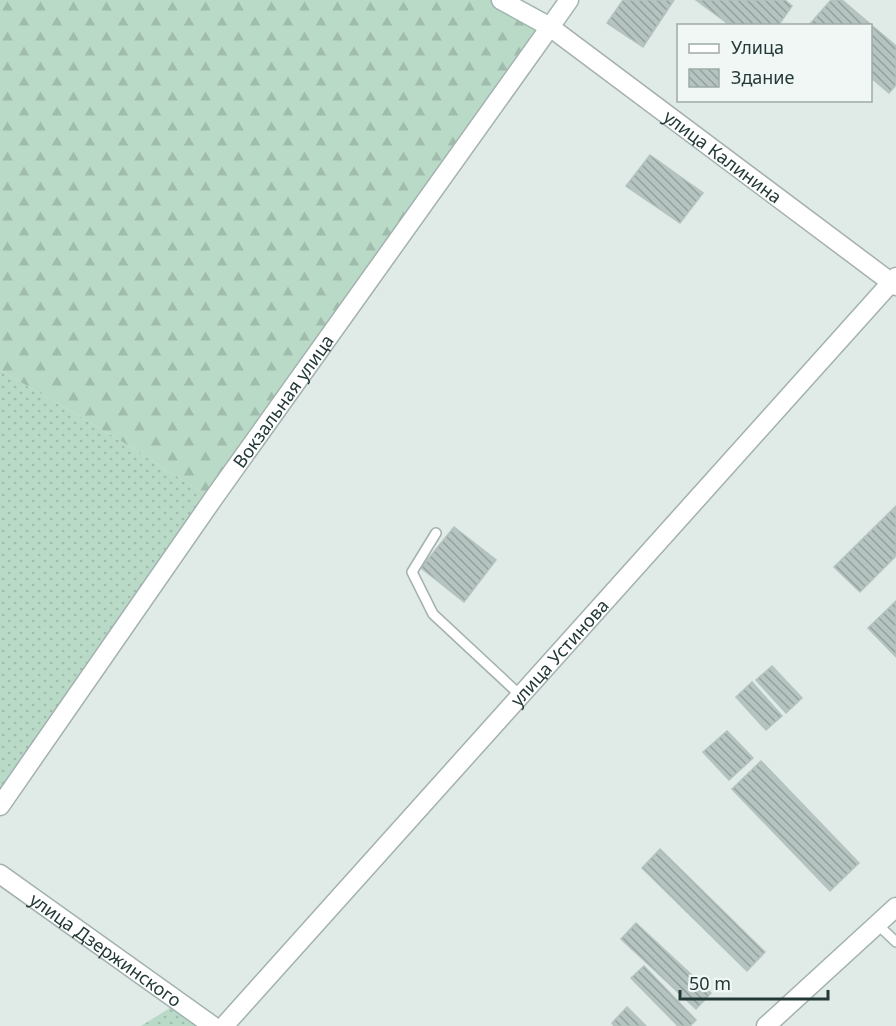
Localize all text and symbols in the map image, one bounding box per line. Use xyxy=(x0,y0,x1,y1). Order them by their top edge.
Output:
legend xyxy=(677,24,872,102)
text: Улица xyxy=(731,35,784,59)
text: Здание xyxy=(731,65,795,89)
street label: улица Калинина xyxy=(659,104,787,209)
street label: Вокзальная улица xyxy=(227,330,339,472)
street label: улица Устинова xyxy=(505,594,614,711)
street label: улица Дзержинского xyxy=(25,887,187,1012)
scale bar xyxy=(680,963,828,1001)
text: 50 m xyxy=(689,971,731,995)

